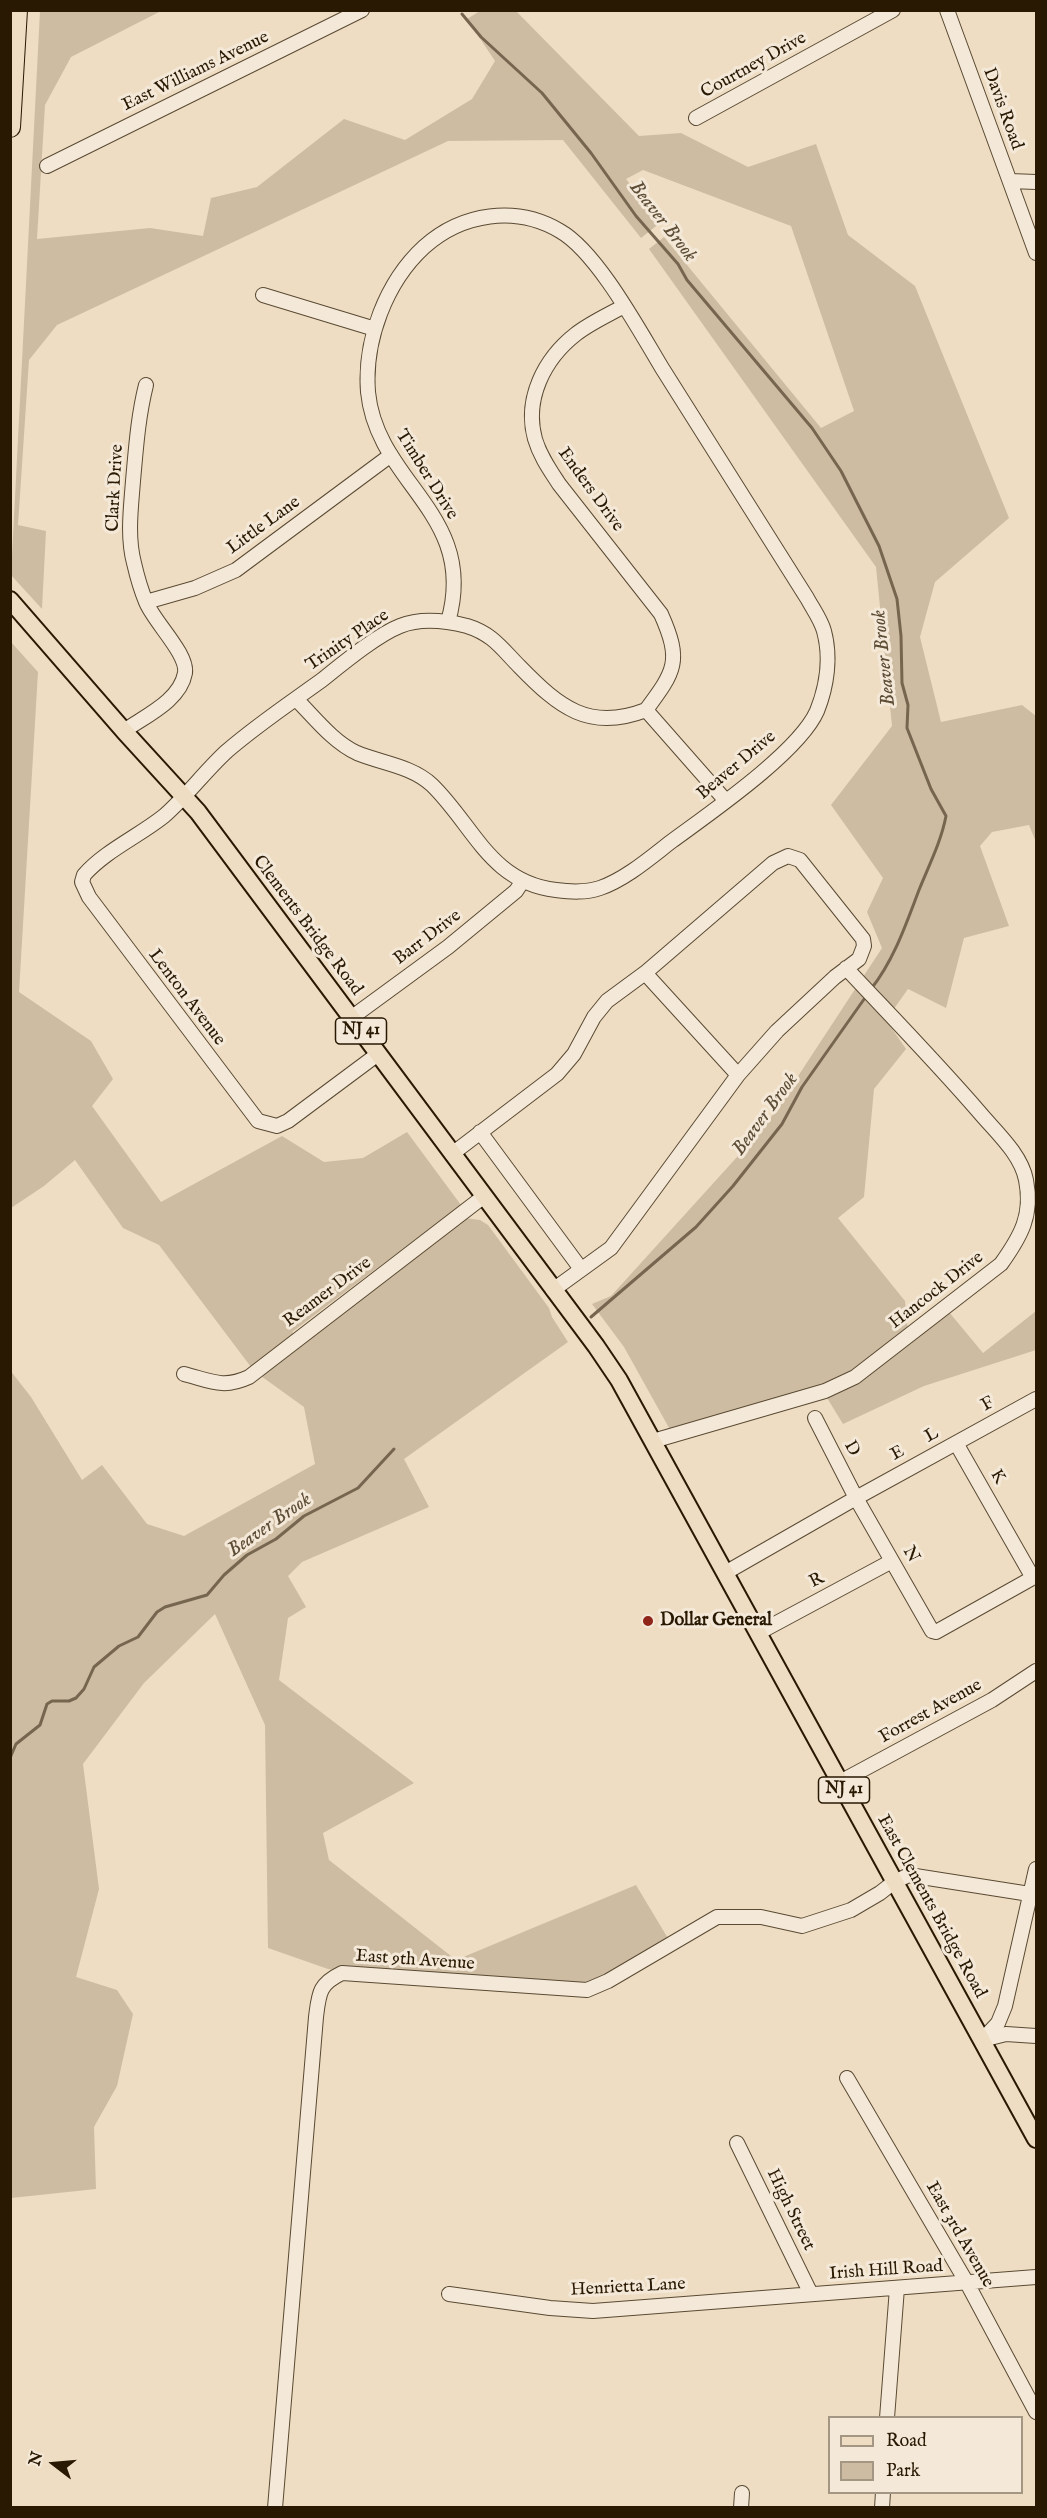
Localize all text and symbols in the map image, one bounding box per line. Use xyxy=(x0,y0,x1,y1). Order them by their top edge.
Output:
street label: East Williams Avenue xyxy=(119,27,273,117)
street label: Courtney Drive xyxy=(698,28,810,104)
street label: Davis Road xyxy=(977,65,1027,153)
water label: Beaver Brook xyxy=(623,176,701,268)
street label: Timber Drive xyxy=(390,426,462,524)
street label: Clark Drive xyxy=(103,444,129,532)
street label: Enders Drive xyxy=(552,444,628,536)
street label: Little Lane xyxy=(223,492,305,560)
street label: Trinity Place xyxy=(302,605,394,677)
water label: Beaver Brook xyxy=(868,609,902,707)
street label: Beaver Drive xyxy=(693,727,781,805)
street label: Clements Bridge Road xyxy=(247,852,367,1000)
street label: Barr Drive xyxy=(390,906,466,970)
street label: Lenton Avenue xyxy=(143,946,229,1050)
road number: NJ 41 xyxy=(336,1018,386,1044)
water label: Beaver Brook xyxy=(728,1069,804,1161)
street label: Hancock Drive xyxy=(886,1248,988,1334)
street label: Reamer Drive xyxy=(280,1253,376,1333)
street label: F xyxy=(978,1393,998,1417)
street label: L xyxy=(921,1423,943,1449)
street label: D xyxy=(838,1438,864,1460)
street label: E xyxy=(887,1442,909,1466)
street label: K xyxy=(984,1466,1010,1488)
water label: Beaver Brook xyxy=(223,1488,317,1564)
street label: N xyxy=(897,1543,923,1567)
street label: R xyxy=(806,1568,828,1594)
place label: Dollar General xyxy=(660,1610,772,1632)
marker: Dollar General xyxy=(641,1614,655,1628)
street label: Forrest Avenue xyxy=(876,1675,986,1749)
road number: NJ 41 xyxy=(818,1777,870,1803)
street label: East Clements Bridge Road xyxy=(872,1812,990,2002)
street label: East 9th Avenue xyxy=(355,1946,475,1976)
street label: High Street xyxy=(761,2166,819,2254)
street label: East 3rd Avenue xyxy=(920,2178,998,2292)
street label: Irish Hill Road xyxy=(829,2256,943,2286)
street label: Henrietta Lane xyxy=(570,2274,686,2302)
legend xyxy=(828,2416,1023,2494)
text: Road xyxy=(886,2430,927,2453)
north arrow xyxy=(24,2434,84,2494)
text: N xyxy=(25,2450,48,2468)
text: Park xyxy=(886,2460,920,2483)

